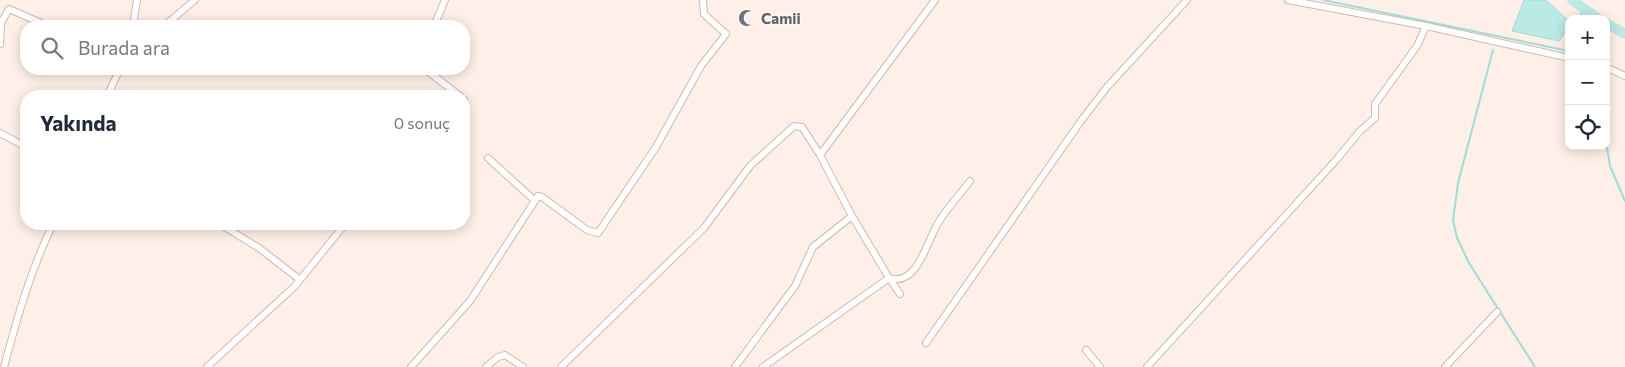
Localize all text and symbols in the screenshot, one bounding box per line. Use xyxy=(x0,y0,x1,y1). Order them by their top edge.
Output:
mosque icon: Camii xyxy=(737,8,757,28)
place label: Camii xyxy=(761,9,801,27)
map controls xyxy=(1565,15,1610,150)
button: + xyxy=(1565,15,1610,60)
search box xyxy=(20,20,470,75)
icon: search xyxy=(38,34,66,62)
text: Burada ara xyxy=(78,36,170,59)
button: − xyxy=(1565,60,1610,105)
button: locate xyxy=(1565,105,1610,150)
text: Yakında xyxy=(40,110,117,135)
text: 0 sonuç xyxy=(394,113,450,132)

